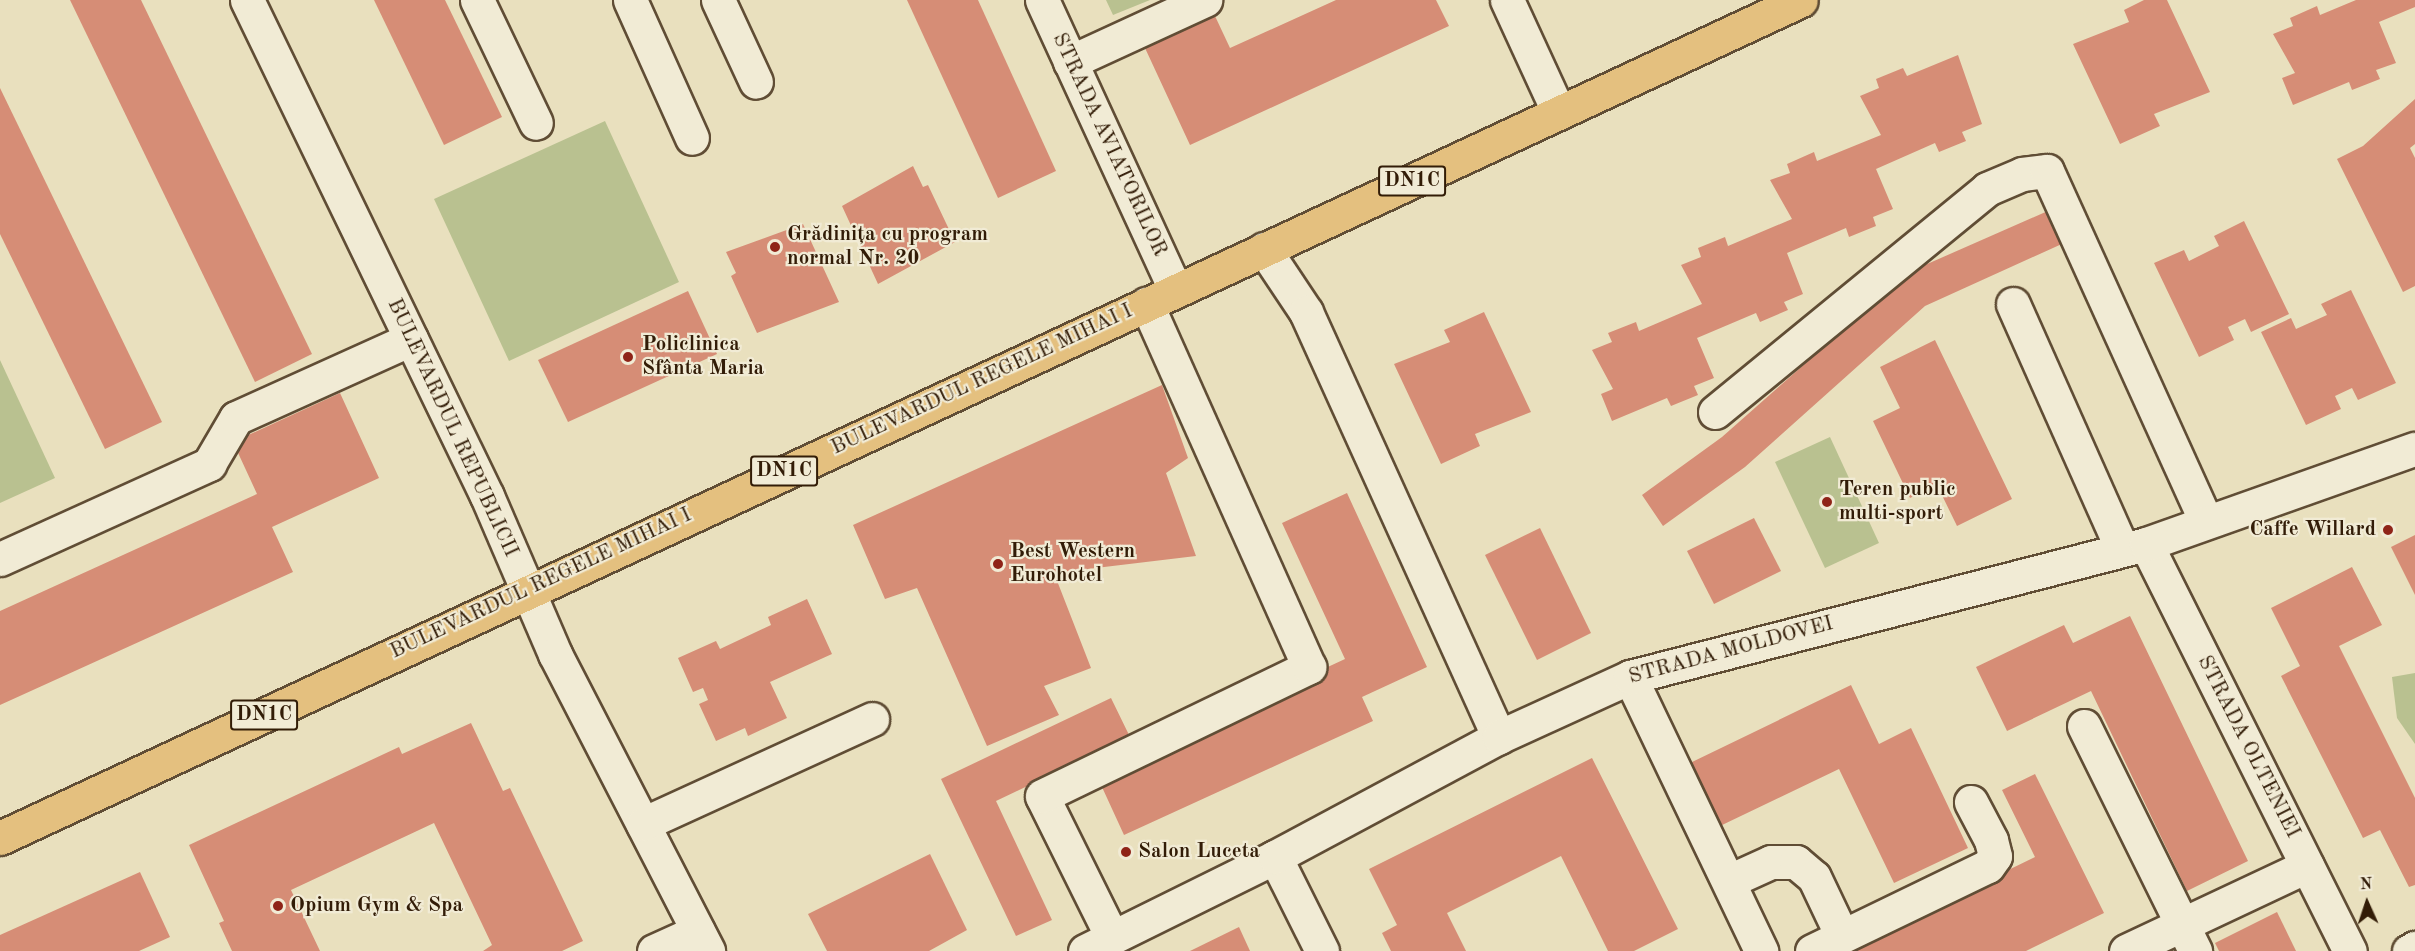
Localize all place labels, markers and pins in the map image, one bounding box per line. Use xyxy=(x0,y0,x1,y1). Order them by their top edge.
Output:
place label: Grădinița cu program normal Nr. 20 xyxy=(787,222,988,272)
marker: Grădinița cu program normal Nr. 20 xyxy=(768,240,782,254)
place label: Policlinica Sfânta Maria xyxy=(642,332,764,382)
marker: Policlinica Sfânta Maria xyxy=(619,348,637,366)
place label: Teren public multi-sport xyxy=(1839,477,1956,527)
marker: Teren public multi-sport xyxy=(1820,495,1834,509)
place label: Caffe Willard xyxy=(2249,517,2376,543)
marker: Caffe Willard xyxy=(2381,523,2395,537)
place label: Best Western Eurohotel xyxy=(1010,539,1135,589)
marker: Best Western Eurohotel xyxy=(991,557,1005,571)
place label: Salon Luceta xyxy=(1138,839,1260,865)
marker: Salon Luceta xyxy=(1119,845,1133,859)
place label: Opium Gym & Spa xyxy=(290,893,463,919)
marker: Opium Gym & Spa xyxy=(271,899,285,913)

